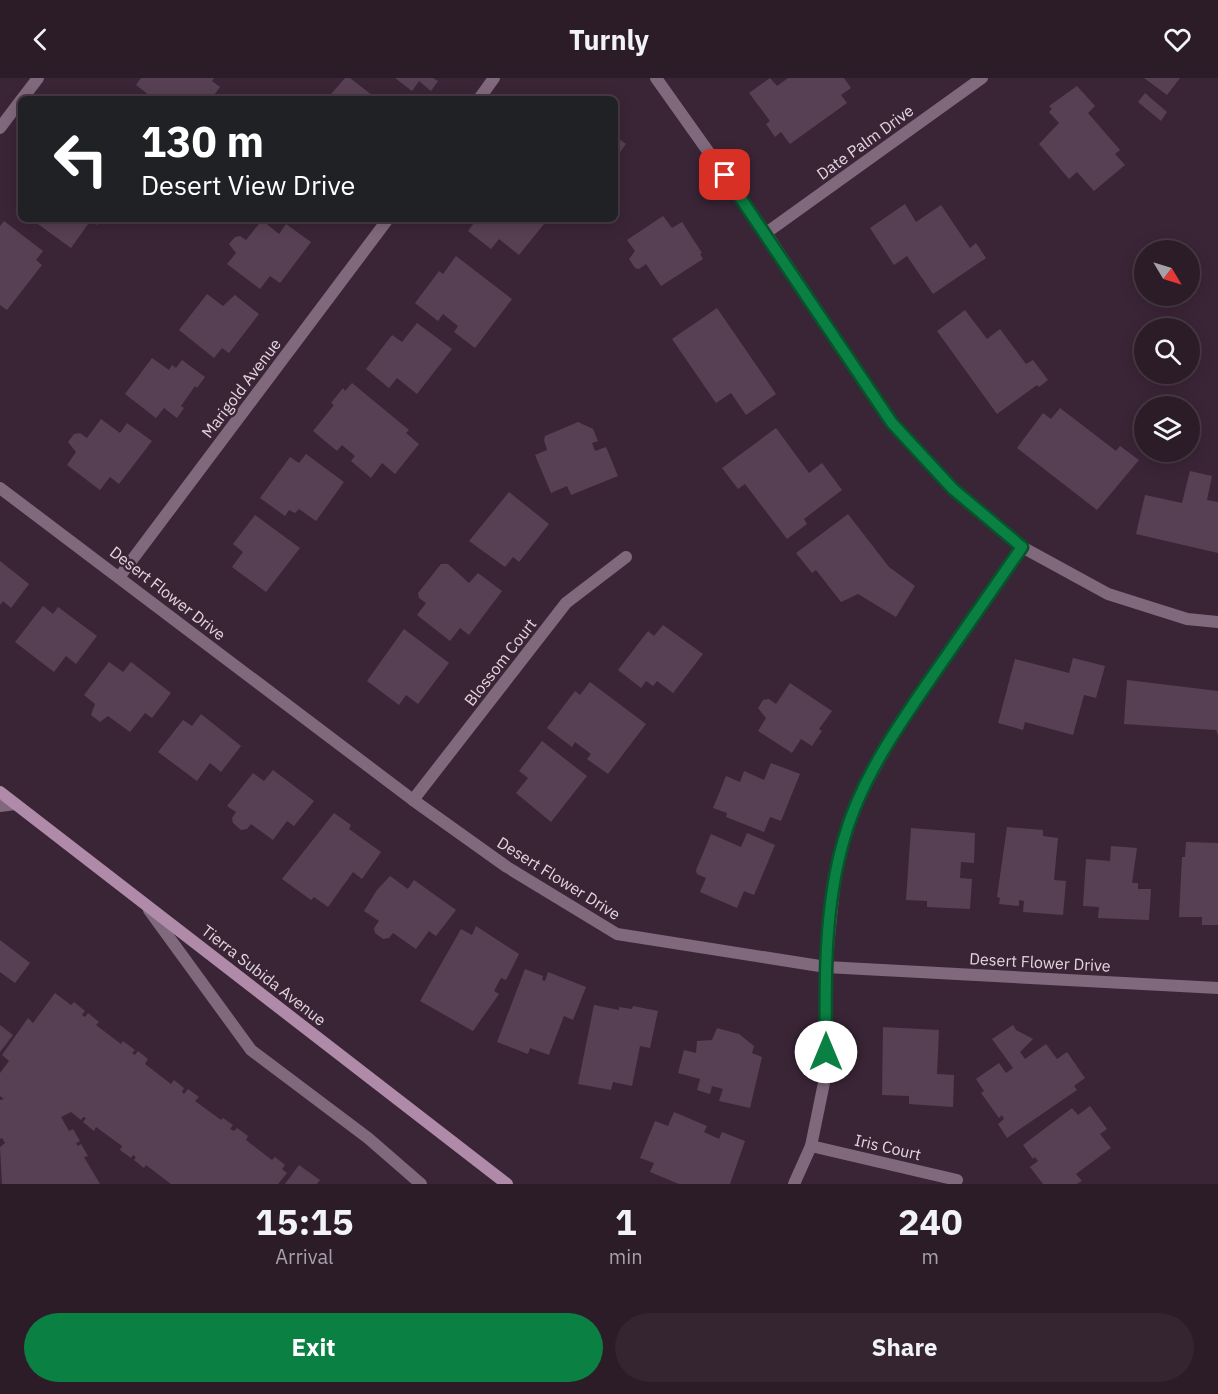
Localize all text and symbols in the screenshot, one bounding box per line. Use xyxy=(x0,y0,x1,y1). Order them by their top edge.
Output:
text: Turnly xyxy=(569,22,649,57)
icon: back xyxy=(24,23,57,56)
icon: heart xyxy=(1161,23,1194,56)
street label: Date Palm Drive xyxy=(813,100,917,184)
text: 130 m xyxy=(141,114,264,169)
icon: left xyxy=(42,120,120,198)
pin xyxy=(699,149,750,200)
icon: arrive xyxy=(708,158,741,191)
text: Desert View Drive xyxy=(141,167,355,202)
north arrow xyxy=(1134,240,1200,306)
map controls xyxy=(1134,240,1200,462)
button: search xyxy=(1134,318,1200,384)
street label: Marigold Avenue xyxy=(197,334,285,442)
button: layers xyxy=(1134,396,1200,462)
street label: Desert Flower Drive xyxy=(106,542,230,645)
street label: Blossom Court xyxy=(460,614,540,710)
street label: Desert Flower Drive xyxy=(494,832,624,924)
street label: Tierra Subida Avenue xyxy=(198,920,330,1030)
street label: Desert Flower Drive xyxy=(969,948,1111,976)
position arrow xyxy=(794,1020,858,1084)
street label: Iris Court xyxy=(853,1130,923,1164)
text: 15:15 xyxy=(255,1198,354,1245)
text: 1 xyxy=(615,1198,637,1245)
text: 240 xyxy=(898,1198,963,1245)
text: Arrival xyxy=(275,1243,334,1270)
text: min xyxy=(609,1243,643,1270)
text: m xyxy=(922,1243,939,1270)
button: Exit xyxy=(24,1313,603,1382)
button: Share xyxy=(615,1313,1194,1382)

